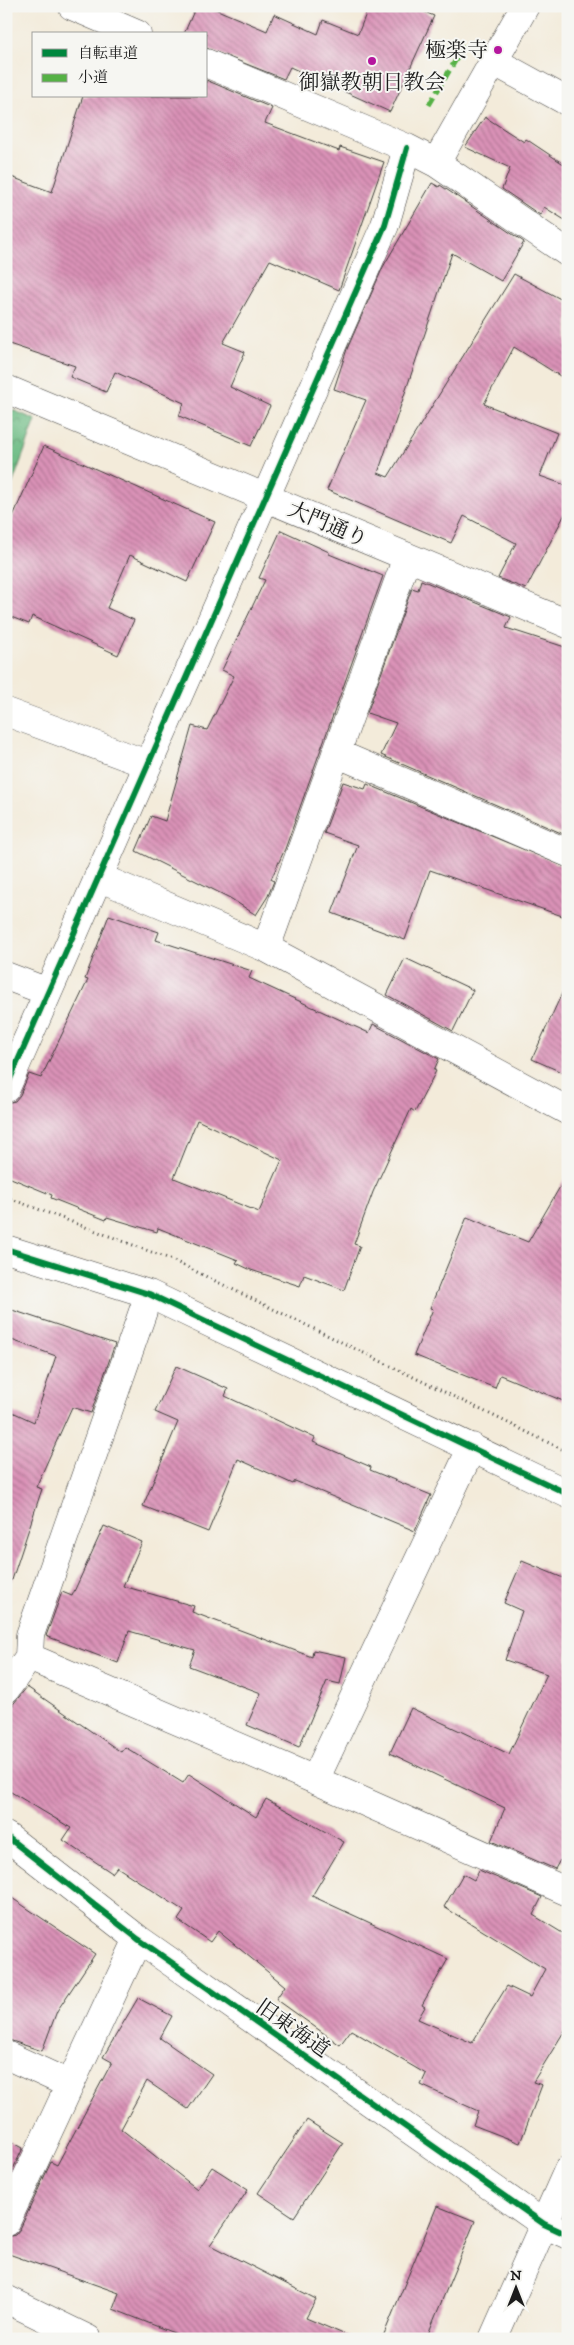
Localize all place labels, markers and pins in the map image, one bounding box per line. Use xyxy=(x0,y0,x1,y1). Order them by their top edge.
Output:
place label: 極楽寺 xyxy=(425,38,488,64)
marker: 極楽寺 xyxy=(492,44,504,56)
marker: 御嶽教朝日教会 xyxy=(366,55,378,67)
place label: 御嶽教朝日教会 xyxy=(299,70,446,96)

